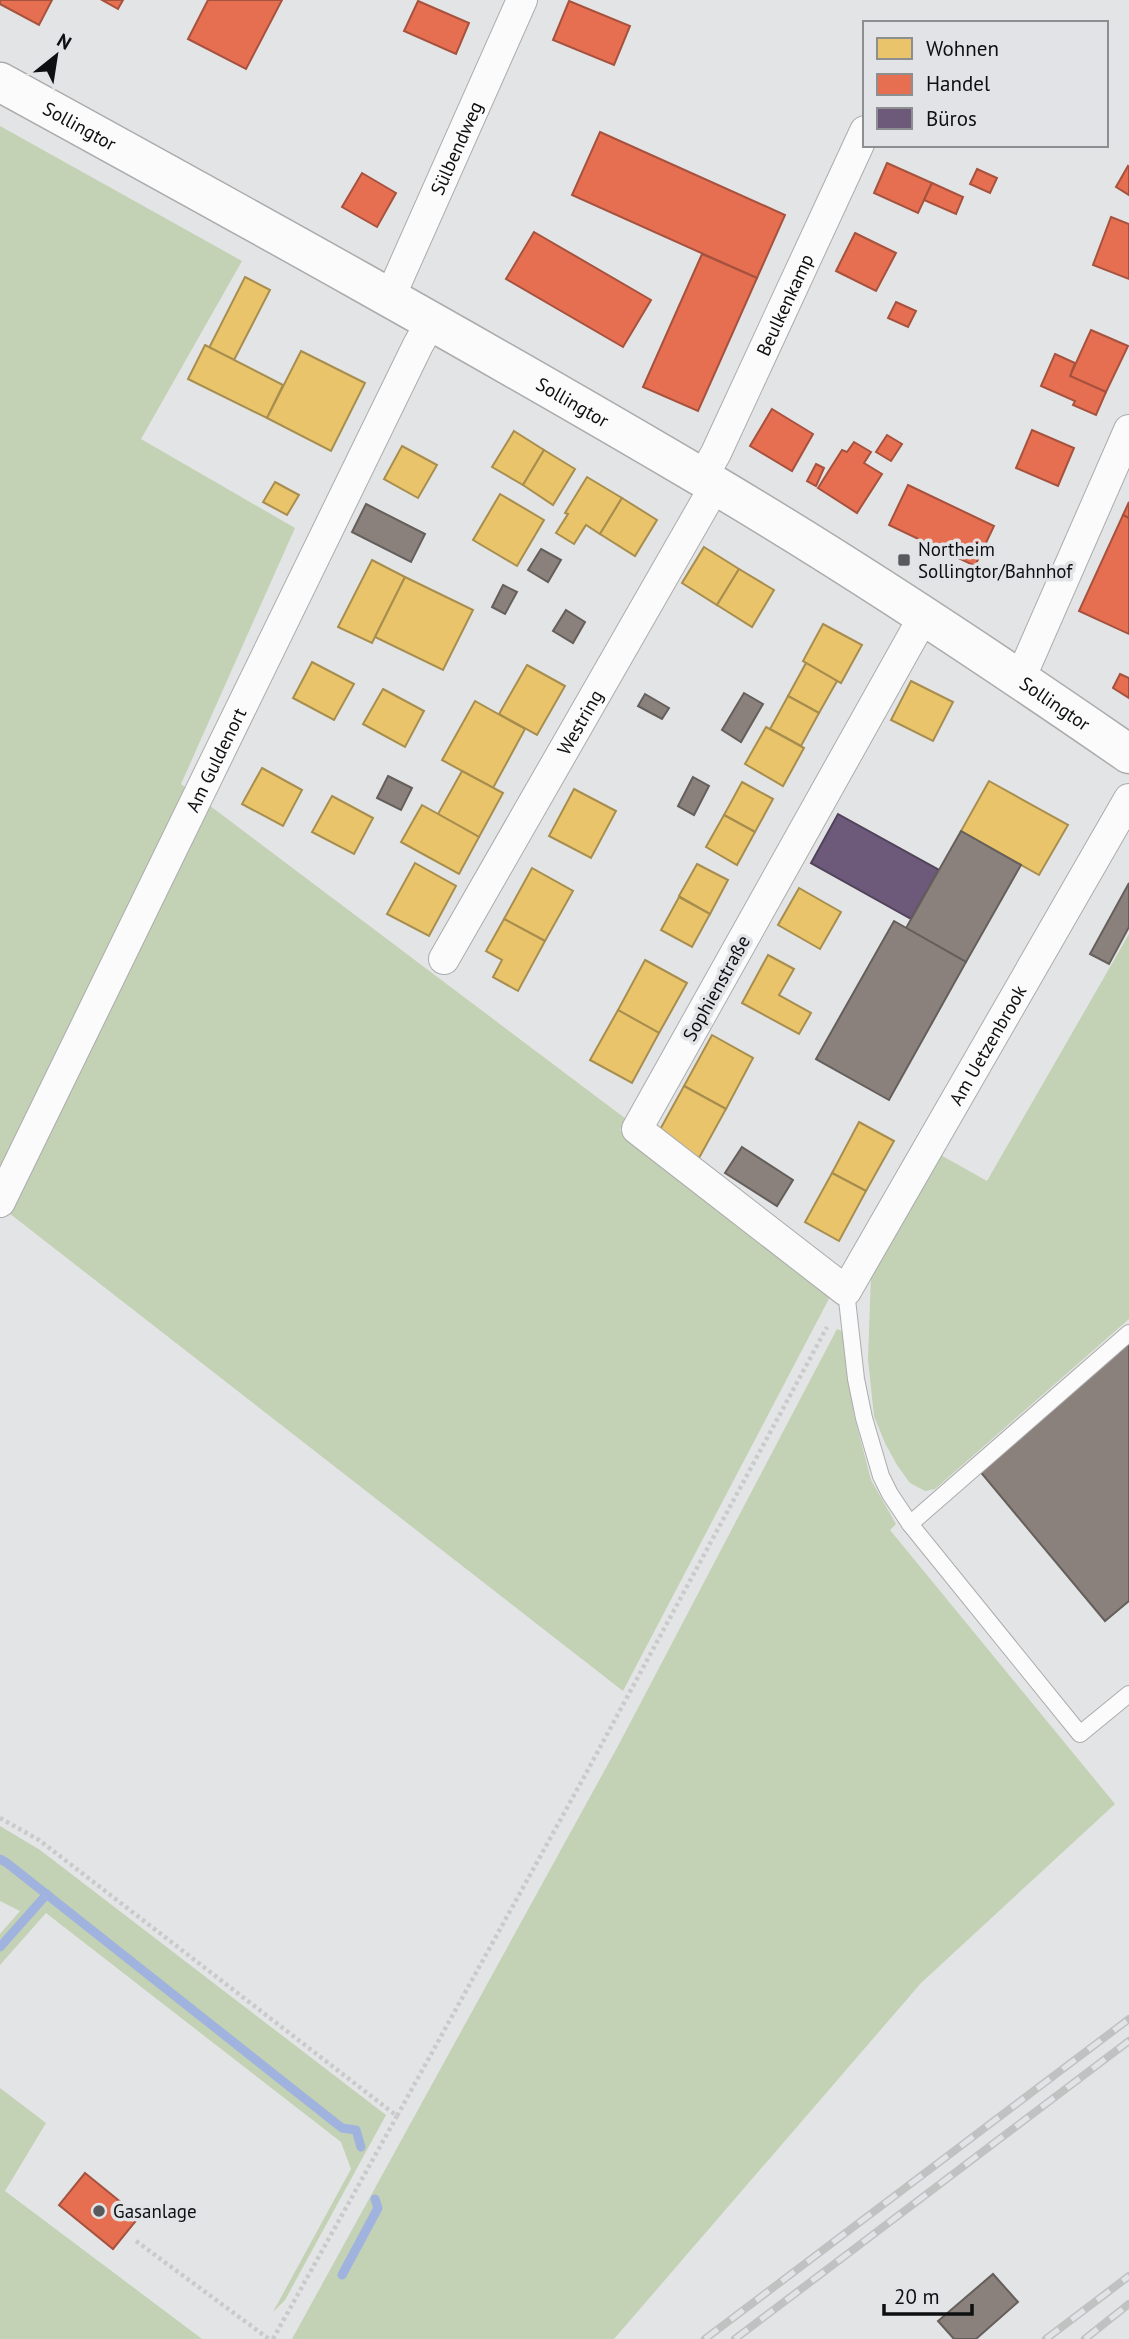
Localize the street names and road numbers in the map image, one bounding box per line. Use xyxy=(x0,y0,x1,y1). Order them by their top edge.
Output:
street label: Sollingtor xyxy=(39,96,121,156)
street label: Sülbendweg xyxy=(425,98,487,199)
street label: Beulkenkamp xyxy=(751,250,819,360)
street label: Sollingtor xyxy=(532,372,614,433)
street label: Sollingtor xyxy=(1015,671,1095,736)
street label: Westring xyxy=(552,685,608,759)
street label: Am Guldenort xyxy=(180,703,251,816)
street label: Sophienstraße xyxy=(677,931,755,1045)
street label: Am Uetzenbrook xyxy=(944,981,1031,1109)

